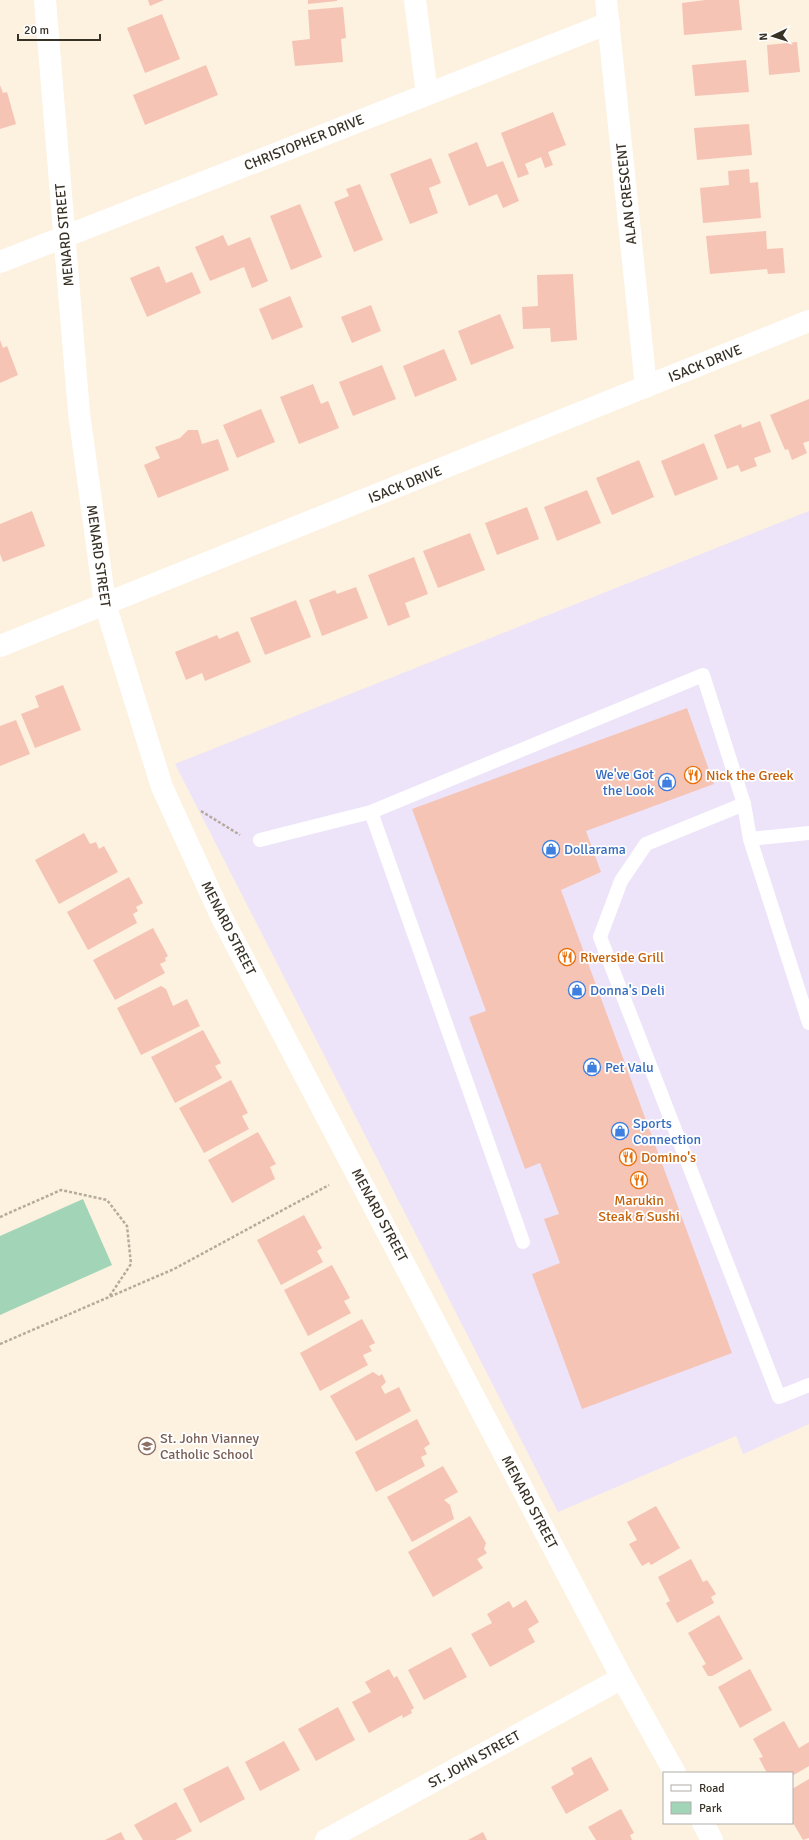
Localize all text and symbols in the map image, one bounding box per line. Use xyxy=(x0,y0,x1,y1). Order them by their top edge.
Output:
scale bar xyxy=(18,16,100,42)
north arrow xyxy=(753,16,793,56)
text: 20 m xyxy=(24,23,49,38)
text: N xyxy=(757,32,770,41)
street label: CHRISTOPHER DRIVE xyxy=(242,111,367,174)
street label: ALAN CRESCENT xyxy=(613,142,640,246)
street label: MENARD STREET xyxy=(52,183,77,287)
street label: ISACK DRIVE xyxy=(666,341,744,386)
street label: ISACK DRIVE xyxy=(366,462,444,507)
street label: MENARD STREET xyxy=(83,504,114,609)
restaurant icon: Nick the Greek xyxy=(683,765,703,785)
place label: We've Got the Look xyxy=(595,766,654,799)
place label: Nick the Greek xyxy=(706,767,794,784)
shop icon: We've Got the Look xyxy=(657,772,677,792)
shop icon: Dollarama xyxy=(541,839,561,859)
place label: Dollarama xyxy=(564,841,626,858)
street label: MENARD STREET xyxy=(198,878,260,978)
restaurant icon: Riverside Grill xyxy=(557,947,577,967)
place label: Riverside Grill xyxy=(580,949,664,966)
shop icon: Donna's Deli xyxy=(567,980,587,1000)
place label: Donna's Deli xyxy=(590,982,665,999)
shop icon: Pet Valu xyxy=(582,1057,602,1077)
place label: Pet Valu xyxy=(605,1059,654,1076)
place label: Sports Connection xyxy=(633,1115,701,1148)
shop icon: Sports Connection xyxy=(610,1121,630,1141)
restaurant icon: Domino's xyxy=(618,1147,638,1167)
place label: Domino's xyxy=(641,1149,696,1166)
street label: MENARD STREET xyxy=(348,1166,411,1265)
restaurant icon: Marukin Steak & Sushi xyxy=(629,1170,649,1190)
place label: Marukin Steak & Sushi xyxy=(598,1192,680,1225)
place label: St. John Vianney Catholic School xyxy=(160,1430,259,1463)
school or university icon: St. John Vianney Catholic School xyxy=(137,1436,157,1456)
street label: MENARD STREET xyxy=(498,1453,561,1552)
street label: ST. JOHN STREET xyxy=(425,1727,523,1792)
legend xyxy=(663,1772,793,1824)
text: Road xyxy=(699,1781,725,1796)
text: Park xyxy=(699,1801,722,1816)

